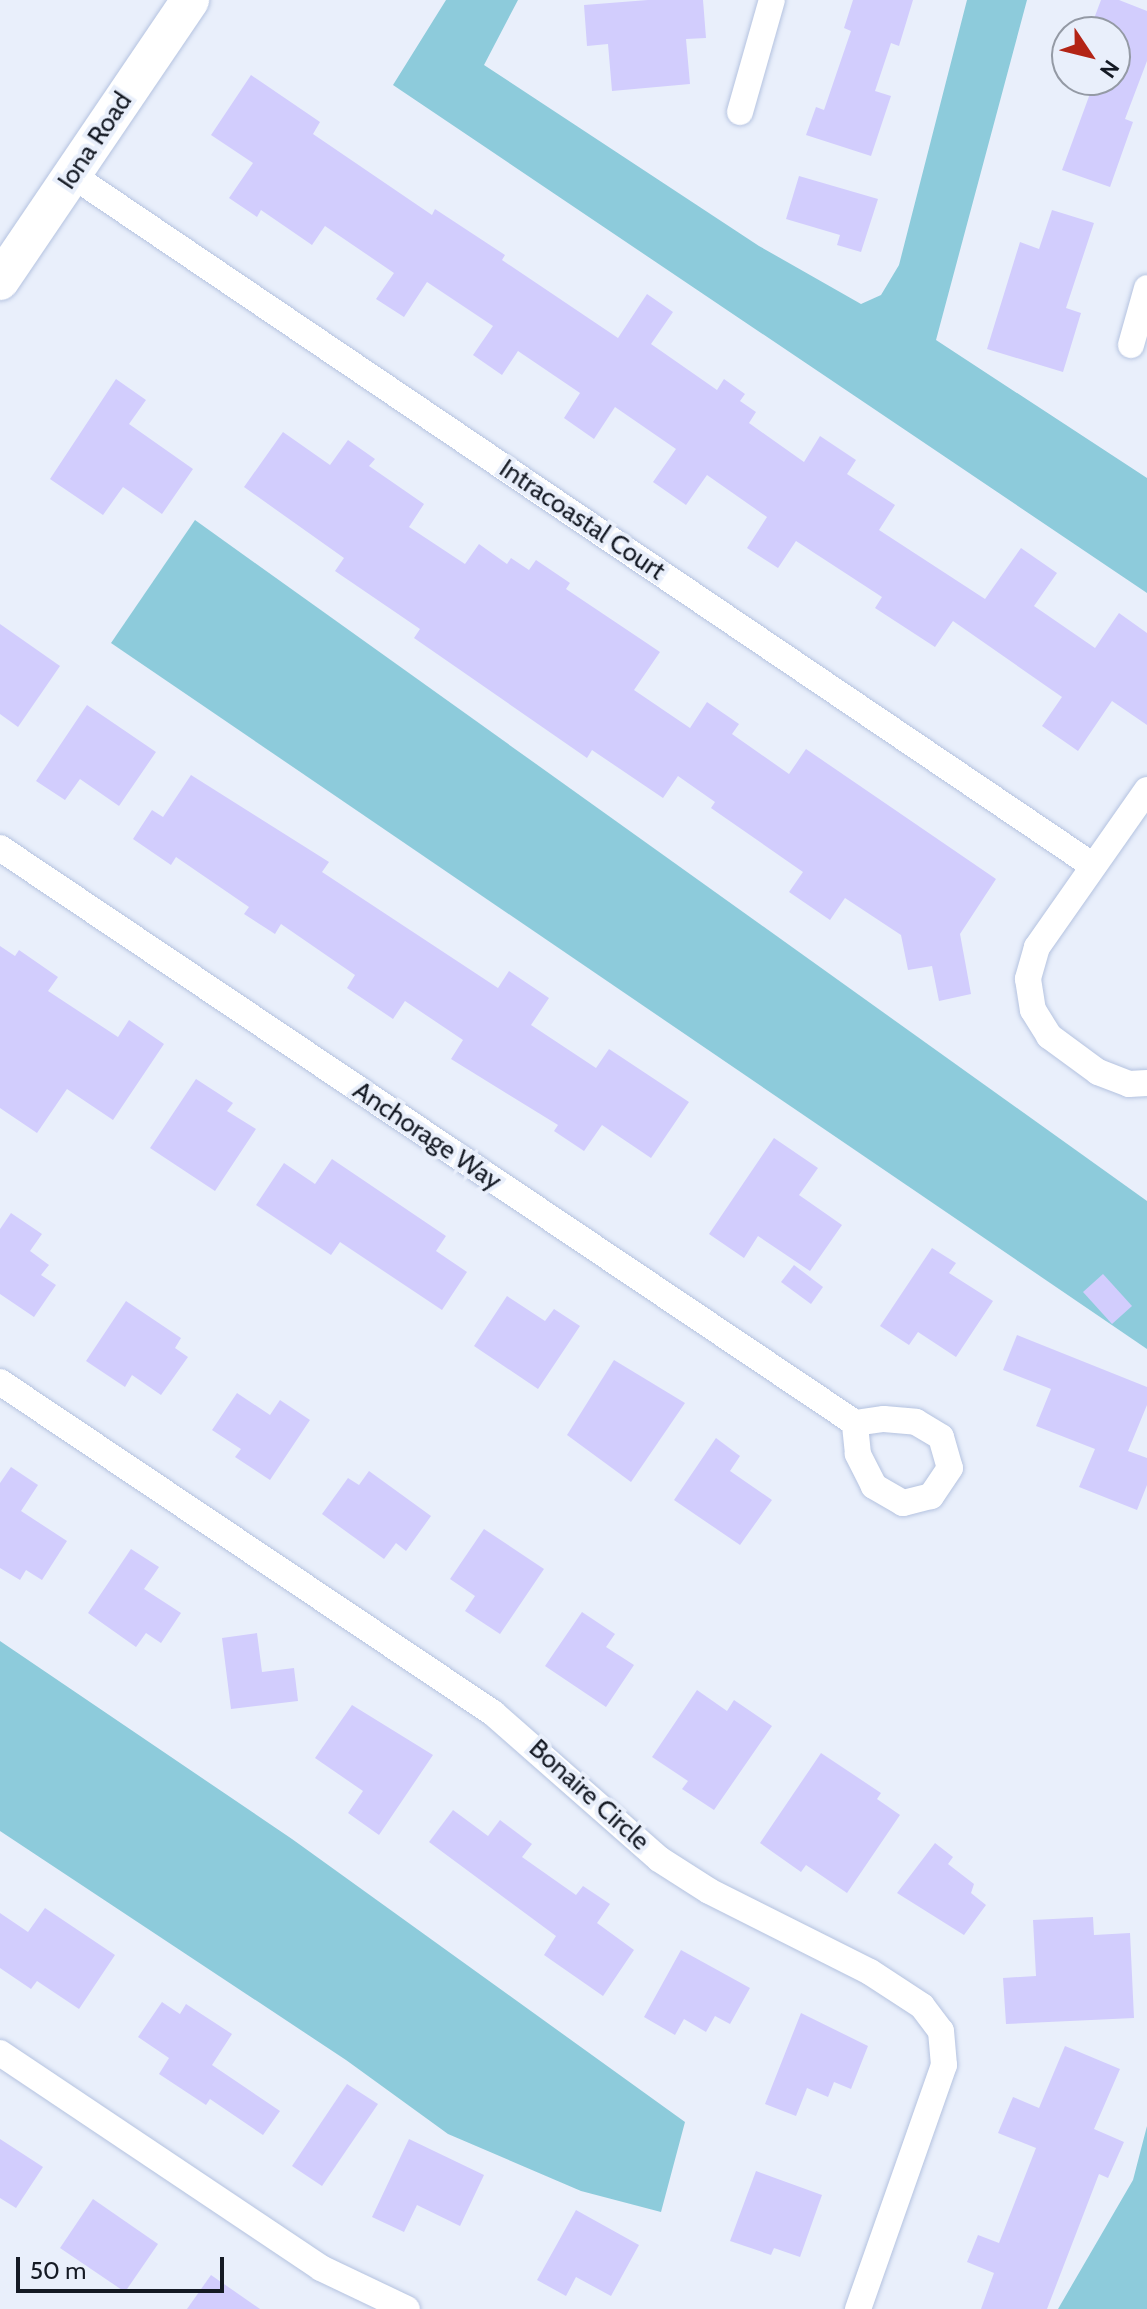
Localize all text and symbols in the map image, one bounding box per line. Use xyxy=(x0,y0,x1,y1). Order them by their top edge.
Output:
north arrow xyxy=(1051,16,1131,96)
text: N xyxy=(1094,55,1125,83)
street label: Iona Road xyxy=(51,87,139,195)
street label: Intracoastal Court xyxy=(493,453,671,587)
street label: Anchorage Way xyxy=(347,1075,507,1197)
street label: Bonaire Circle xyxy=(523,1733,655,1857)
scale bar xyxy=(20,2241,228,2291)
text: 50 m xyxy=(30,2256,86,2285)

